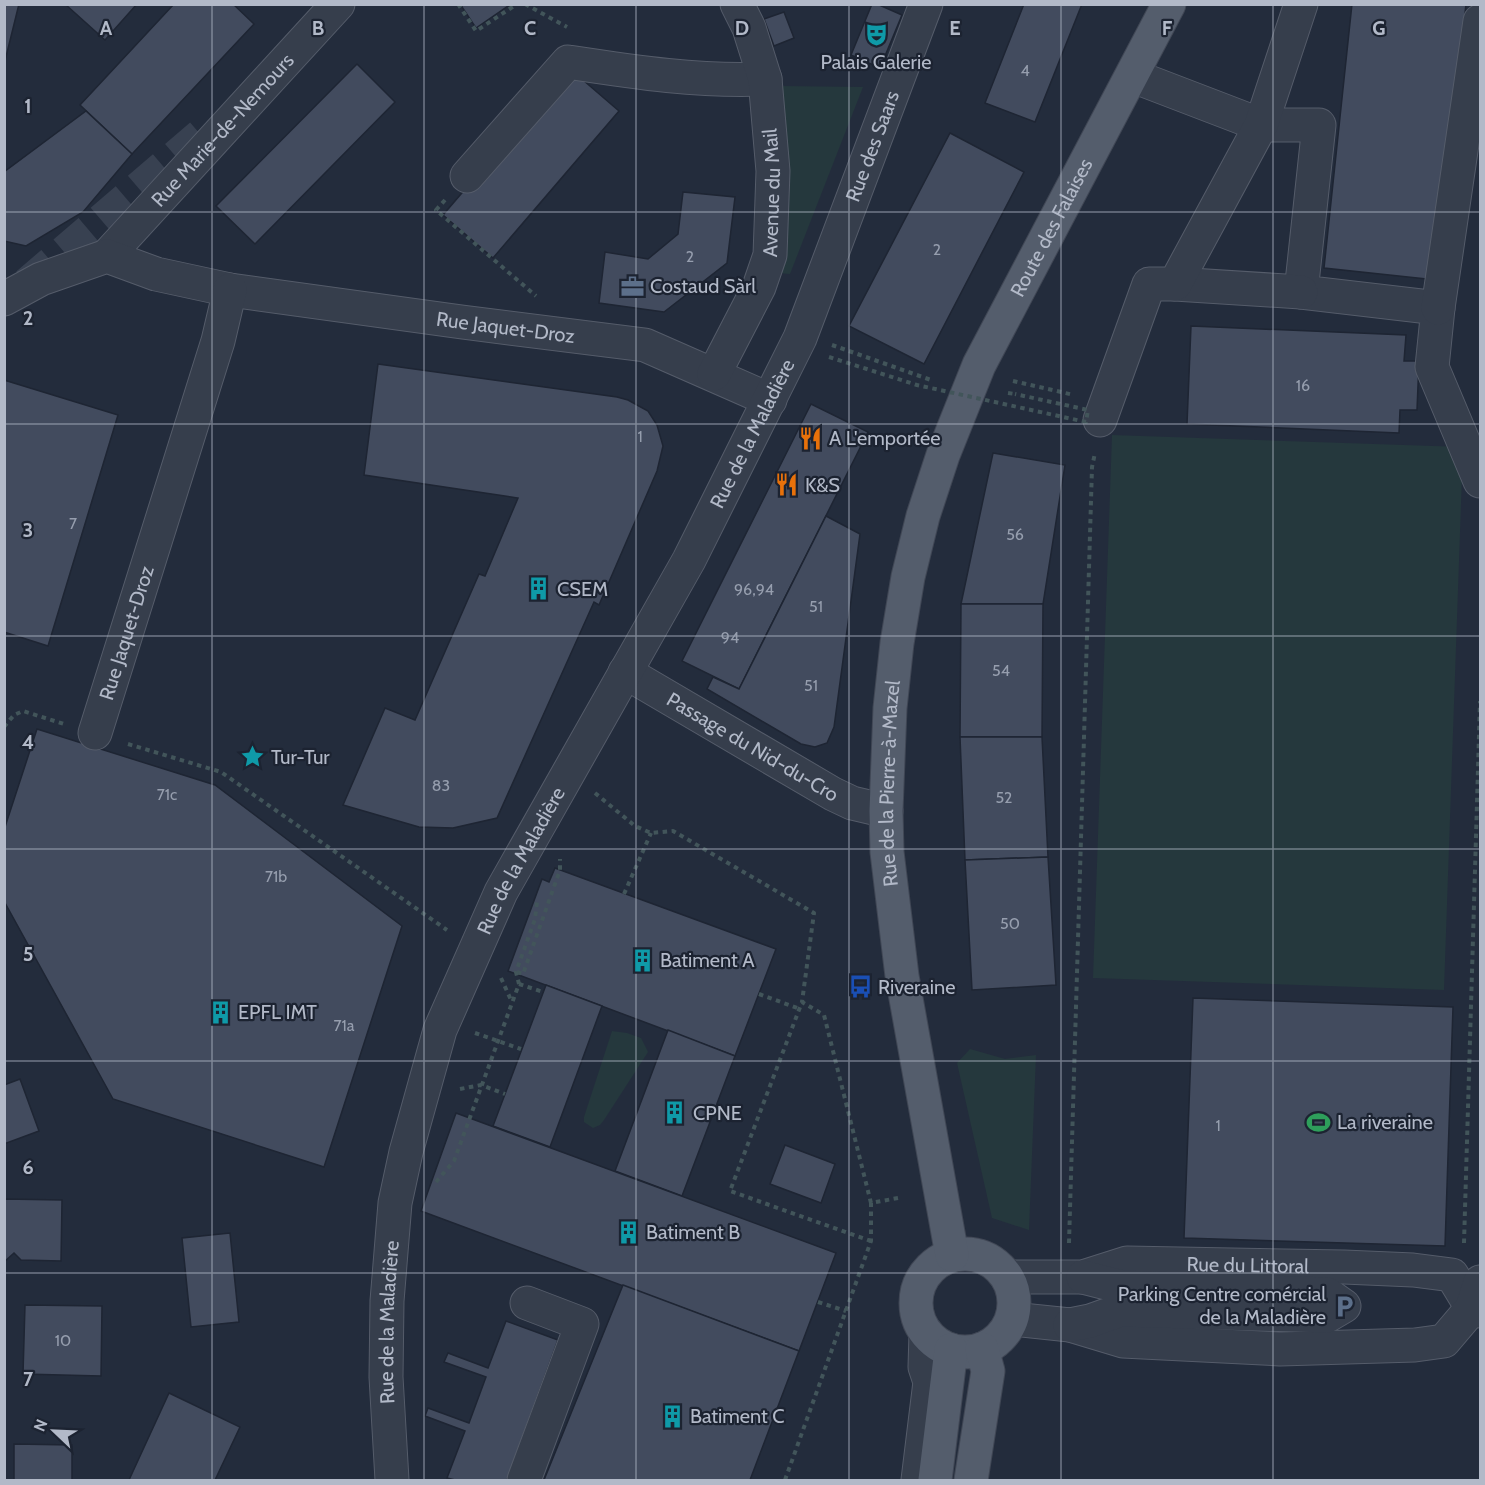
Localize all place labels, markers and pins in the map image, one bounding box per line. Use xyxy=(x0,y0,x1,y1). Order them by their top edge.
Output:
theatre icon: Palais Galerie xyxy=(863,22,889,48)
place label: Palais Galerie xyxy=(821,50,931,74)
office icon: Costaud Sàrl xyxy=(619,273,645,299)
place label: Costaud Sàrl xyxy=(650,274,756,298)
restaurant icon: A L'emportée xyxy=(798,425,824,451)
place label: A L'emportée xyxy=(829,426,940,450)
restaurant icon: K&S xyxy=(774,472,800,498)
place label: K&S xyxy=(805,473,840,497)
building icon: CSEM xyxy=(526,576,552,602)
place label: CSEM xyxy=(557,577,608,601)
place icon: Tur-Tur xyxy=(240,744,266,770)
place label: Tur-Tur xyxy=(271,745,330,769)
building icon: Batiment A xyxy=(629,947,655,973)
place label: Batiment A xyxy=(660,948,755,972)
bus stop icon: Riveraine xyxy=(847,974,873,1000)
place label: Riveraine xyxy=(878,975,956,999)
building icon: EPFL IMT xyxy=(207,999,233,1025)
place label: EPFL IMT xyxy=(238,1000,317,1024)
building icon: CPNE xyxy=(662,1100,688,1126)
place label: CPNE xyxy=(693,1101,742,1125)
sports icon: La riveraine xyxy=(1306,1109,1332,1135)
place label: La riveraine xyxy=(1337,1110,1433,1134)
building icon: Batiment B xyxy=(615,1219,641,1245)
place label: Batiment B xyxy=(646,1220,740,1244)
place label: Parking Centre comércial de la Maladière xyxy=(1118,1282,1326,1329)
parking icon: Parking Centre comércial de la Maladière xyxy=(1331,1293,1357,1319)
building icon: Batiment C xyxy=(659,1403,685,1429)
place label: Batiment C xyxy=(690,1404,785,1428)

